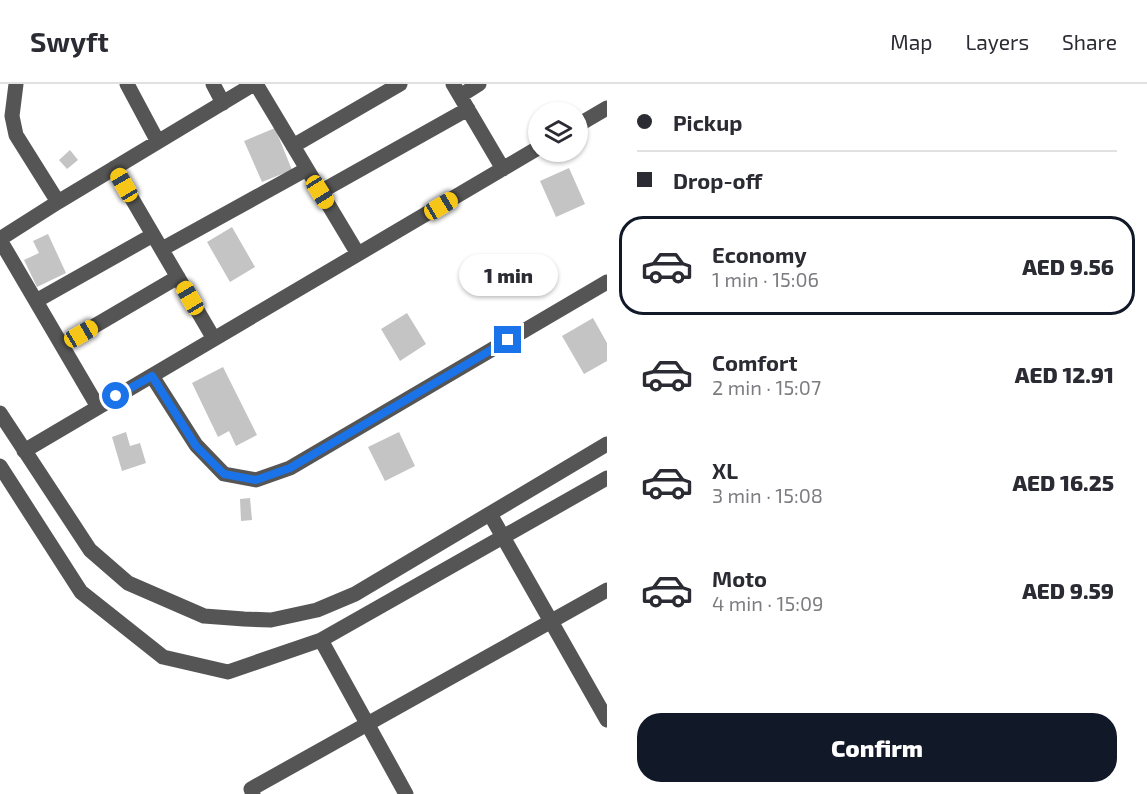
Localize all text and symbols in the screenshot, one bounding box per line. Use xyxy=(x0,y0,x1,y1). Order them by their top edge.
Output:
text: Swyft xyxy=(30,24,109,58)
text: Map xyxy=(890,29,932,54)
text: Layers xyxy=(965,29,1029,54)
text: Share xyxy=(1062,29,1117,54)
map controls xyxy=(528,102,588,162)
button: layers xyxy=(528,102,588,162)
text: Pickup xyxy=(673,109,742,135)
car xyxy=(107,165,141,205)
text: Drop-off xyxy=(673,167,762,193)
car xyxy=(303,172,337,212)
car xyxy=(421,189,461,223)
icon: car xyxy=(640,239,694,293)
text: Economy xyxy=(712,241,807,267)
callout: 1 min xyxy=(458,253,558,295)
text: AED 9.56 xyxy=(1022,253,1114,279)
text: 1 min xyxy=(484,263,533,287)
text: 1 min · 15:06 xyxy=(712,267,819,291)
car xyxy=(173,278,207,318)
car xyxy=(61,317,101,351)
route end xyxy=(494,326,521,353)
icon: car xyxy=(640,347,694,401)
text: Comfort xyxy=(712,349,797,375)
text: AED 12.91 xyxy=(1015,361,1114,387)
text: 2 min · 15:07 xyxy=(712,375,821,399)
route start xyxy=(102,382,129,409)
icon: car xyxy=(640,455,694,509)
text: XL xyxy=(712,457,738,483)
text: AED 16.25 xyxy=(1012,469,1114,495)
text: 3 min · 15:08 xyxy=(712,483,823,507)
icon: car xyxy=(640,563,694,617)
text: Moto xyxy=(712,565,767,591)
text: AED 9.59 xyxy=(1022,577,1114,603)
text: 4 min · 15:09 xyxy=(712,591,823,615)
button: Confirm xyxy=(637,713,1117,782)

